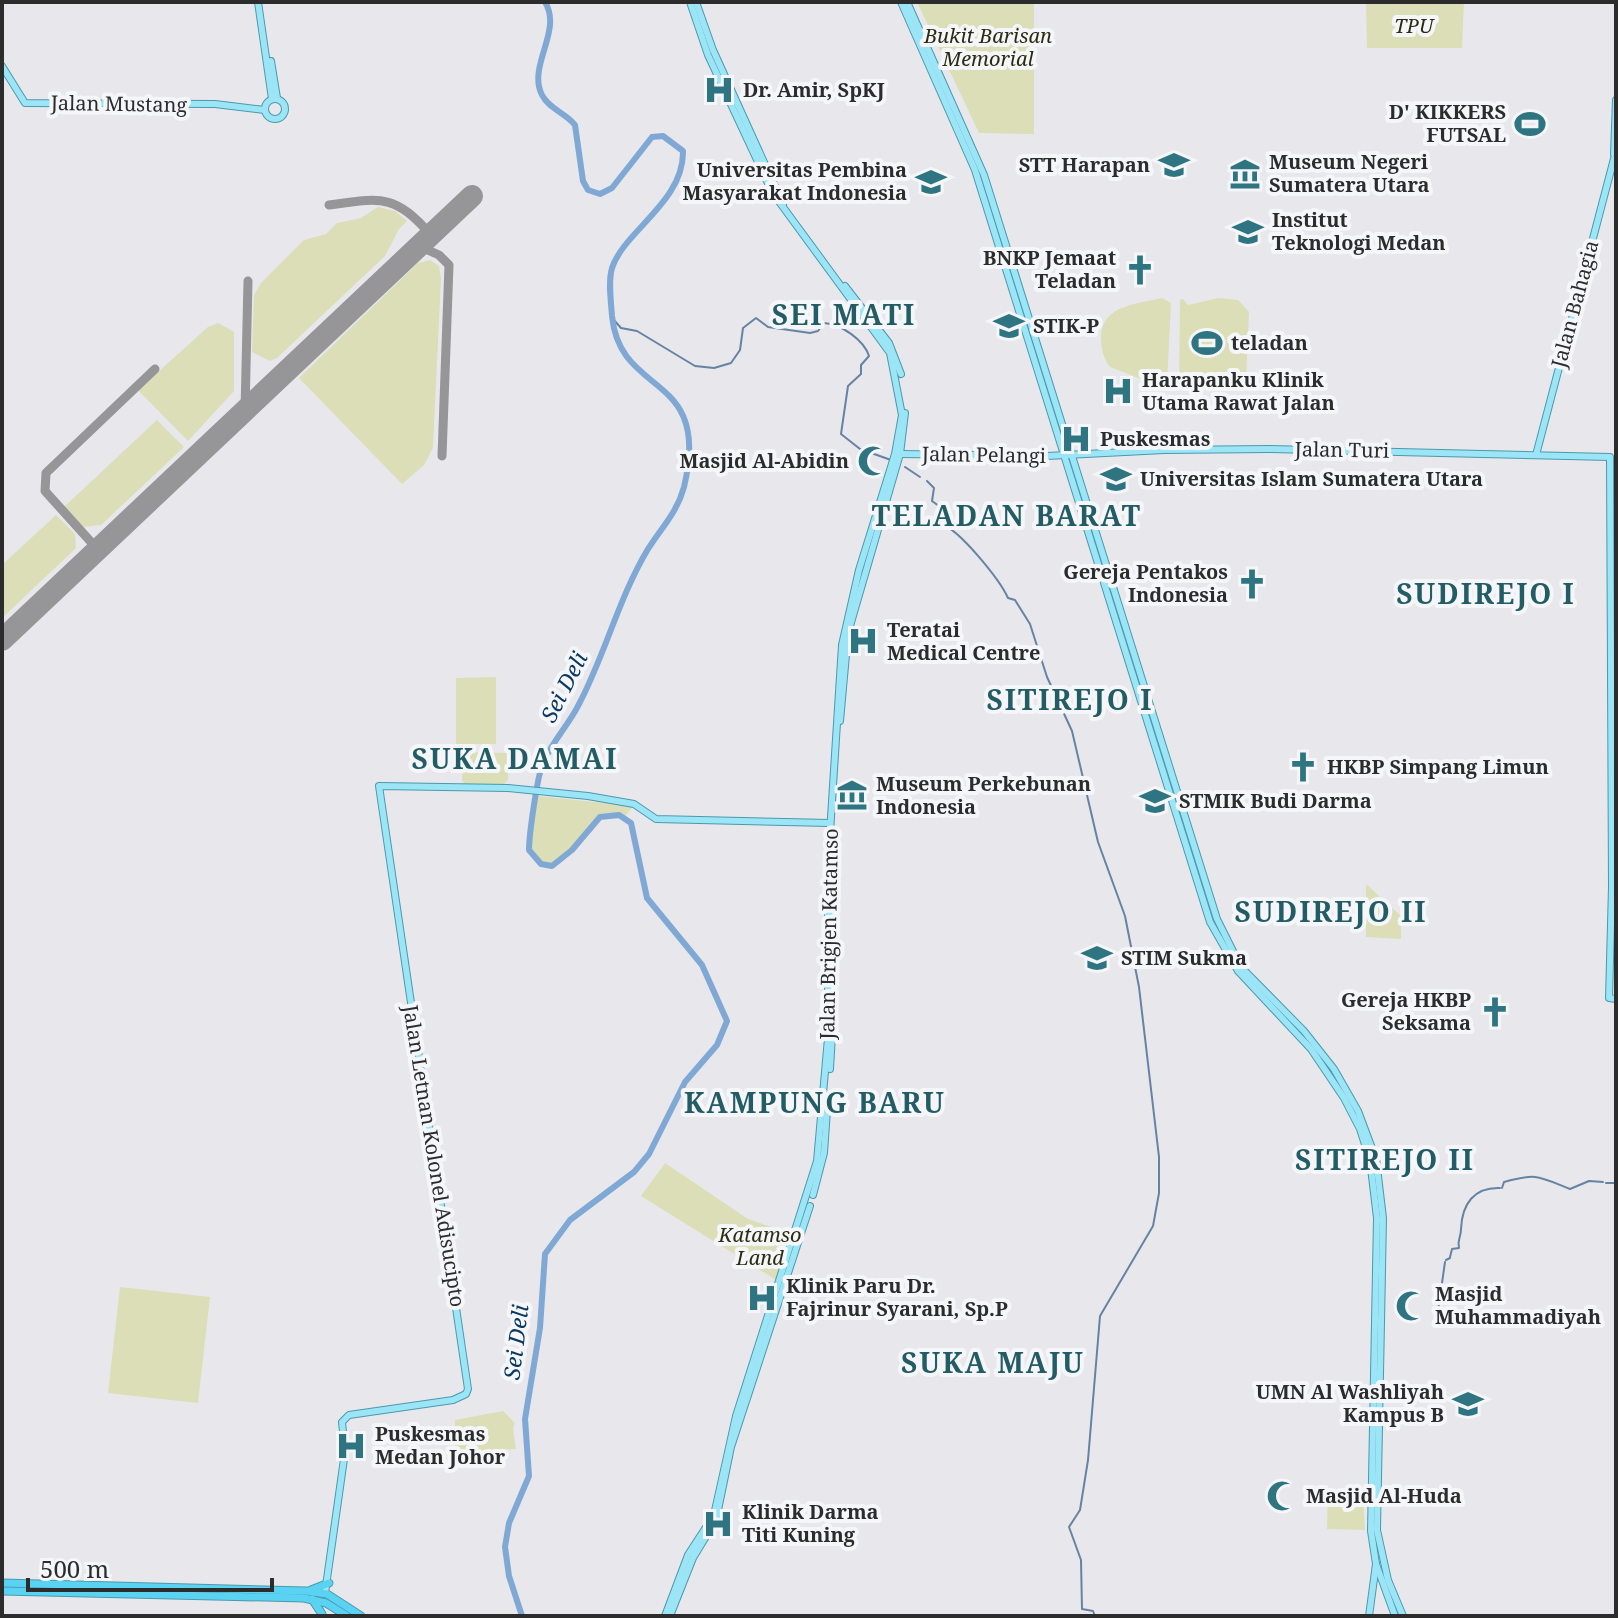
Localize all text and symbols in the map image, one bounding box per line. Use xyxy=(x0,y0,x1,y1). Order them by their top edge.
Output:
park label: TPU xyxy=(1394,12,1435,39)
park label: Bukit Barisan Memorial xyxy=(923,22,1052,72)
hospital icon: Dr. Amir, SpKJ xyxy=(702,73,736,107)
place label: Dr. Amir, SpKJ xyxy=(743,76,885,103)
street label: Jalan Mustang xyxy=(50,89,188,118)
place label: D' KIKKERS FUTSAL xyxy=(1389,98,1506,148)
sports icon: D' KIKKERS FUTSAL xyxy=(1513,107,1547,141)
school or university icon: STT Harapan xyxy=(1157,148,1191,182)
place label: Museum Negeri Sumatera Utara xyxy=(1269,148,1430,198)
place label: STT Harapan xyxy=(1019,151,1150,178)
place label: Universitas Pembina Masyarakat Indonesia xyxy=(683,156,907,206)
museum icon: Museum Negeri Sumatera Utara xyxy=(1228,157,1262,191)
school or university icon: Universitas Pembina Masyarakat Indonesia xyxy=(914,165,948,199)
place label: Institut Teknologi Medan xyxy=(1272,206,1446,256)
school or university icon: Institut Teknologi Medan xyxy=(1231,215,1265,249)
street label: Jalan Bahagia xyxy=(1544,237,1604,371)
place label: BNKP Jemaat Teladan xyxy=(983,244,1116,294)
church icon: BNKP Jemaat Teladan xyxy=(1123,253,1157,287)
district label: SEI MATI xyxy=(772,295,916,333)
school or university icon: STIK-P xyxy=(992,309,1026,343)
place label: STIK-P xyxy=(1033,312,1099,339)
sports icon: teladan xyxy=(1190,326,1224,360)
place label: teladan xyxy=(1231,329,1308,356)
place label: Harapanku Klinik Utama Rawat Jalan xyxy=(1142,366,1335,416)
hospital icon: Harapanku Klinik Utama Rawat Jalan xyxy=(1101,374,1135,408)
hospital icon: Puskesmas xyxy=(1059,422,1093,456)
place label: Puskesmas xyxy=(1100,425,1210,452)
street label: Jalan Turi xyxy=(1293,435,1390,464)
street label: Jalan Pelangi xyxy=(921,440,1047,469)
mosque icon: Masjid Al-Abidin xyxy=(856,444,890,478)
place label: Masjid Al-Abidin xyxy=(679,447,849,474)
school or university icon: Universitas Islam Sumatera Utara xyxy=(1099,462,1133,496)
place label: Universitas Islam Sumatera Utara xyxy=(1140,465,1483,492)
district label: TELADAN BARAT xyxy=(872,496,1142,534)
place label: Gereja Pentakos Indonesia xyxy=(1063,558,1228,608)
church icon: Gereja Pentakos Indonesia xyxy=(1235,567,1269,601)
district label: SUDIREJO I xyxy=(1396,574,1576,612)
place label: Teratai Medical Centre xyxy=(887,616,1040,666)
hospital icon: Teratai Medical Centre xyxy=(846,624,880,658)
water label: Sei Deli xyxy=(533,646,594,727)
district label: SITIREJO I xyxy=(987,680,1153,718)
district label: SUKA DAMAI xyxy=(411,739,619,777)
church icon: HKBP Simpang Limun xyxy=(1286,750,1320,784)
place label: HKBP Simpang Limun xyxy=(1327,753,1549,780)
place label: Museum Perkebunan Indonesia xyxy=(876,770,1091,820)
museum icon: Museum Perkebunan Indonesia xyxy=(835,778,869,812)
school or university icon: STMIK Budi Darma xyxy=(1138,784,1172,818)
place label: STMIK Budi Darma xyxy=(1179,787,1372,814)
street label: Jalan Brigjen Katamso xyxy=(813,828,844,1041)
district label: SUDIREJO II xyxy=(1235,892,1427,930)
school or university icon: STIM Sukma xyxy=(1080,941,1114,975)
place label: STIM Sukma xyxy=(1121,944,1247,971)
place label: Gereja HKBP Seksama xyxy=(1341,986,1471,1036)
church icon: Gereja HKBP Seksama xyxy=(1478,995,1512,1029)
street label: Jalan Letnan Kolonel Adisucipto xyxy=(397,1002,472,1309)
district label: KAMPUNG BARU xyxy=(684,1083,946,1121)
district label: SITIREJO II xyxy=(1295,1140,1475,1178)
park label: Katamso Land xyxy=(717,1221,802,1271)
place label: Klinik Paru Dr. Fajrinur Syarani, Sp.P xyxy=(786,1272,1008,1322)
place label: Masjid Muhammadiyah xyxy=(1435,1280,1601,1330)
hospital icon: Klinik Paru Dr. Fajrinur Syarani, Sp.P xyxy=(745,1281,779,1315)
mosque icon: Masjid Muhammadiyah xyxy=(1394,1289,1428,1323)
water label: Sei Deli xyxy=(496,1302,535,1381)
district label: SUKA MAJU xyxy=(901,1343,1085,1381)
place label: UMN Al Washliyah Kampus B xyxy=(1256,1378,1444,1428)
school or university icon: UMN Al Washliyah Kampus B xyxy=(1451,1387,1485,1421)
place label: Puskesmas Medan Johor xyxy=(375,1420,506,1470)
hospital icon: Puskesmas Medan Johor xyxy=(334,1429,368,1463)
mosque icon: Masjid Al-Huda xyxy=(1265,1479,1299,1513)
place label: Masjid Al-Huda xyxy=(1306,1482,1462,1509)
place label: Klinik Darma Titi Kuning xyxy=(742,1498,879,1548)
hospital icon: Klinik Darma Titi Kuning xyxy=(701,1507,735,1541)
scale bar xyxy=(28,1542,272,1592)
text: 500 m xyxy=(40,1552,109,1585)

